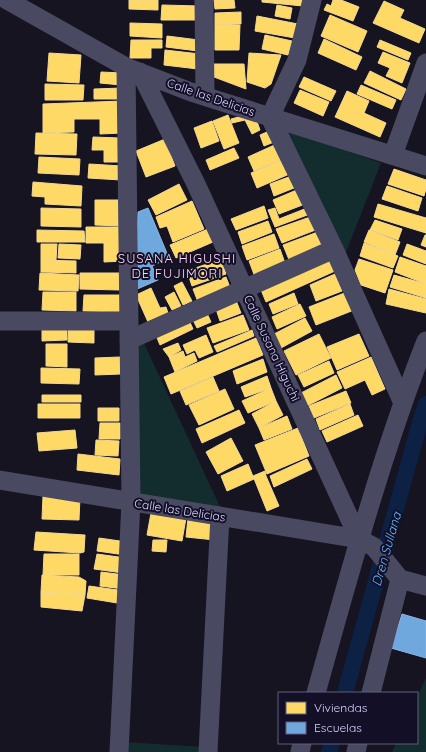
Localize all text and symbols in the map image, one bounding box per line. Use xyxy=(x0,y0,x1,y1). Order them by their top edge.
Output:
street label: Calle las Delicias xyxy=(165,75,257,119)
district label: SUSANA HIGUSHI DE FUJIMORI xyxy=(118,250,236,281)
street label: Calle Susana Higuchi xyxy=(241,292,303,404)
street label: Calle las Delicias xyxy=(133,495,227,525)
water label: Dren Sullana xyxy=(368,509,405,588)
legend xyxy=(278,692,418,744)
text: Viviendas xyxy=(314,700,368,715)
text: Escuelas xyxy=(314,720,362,735)

